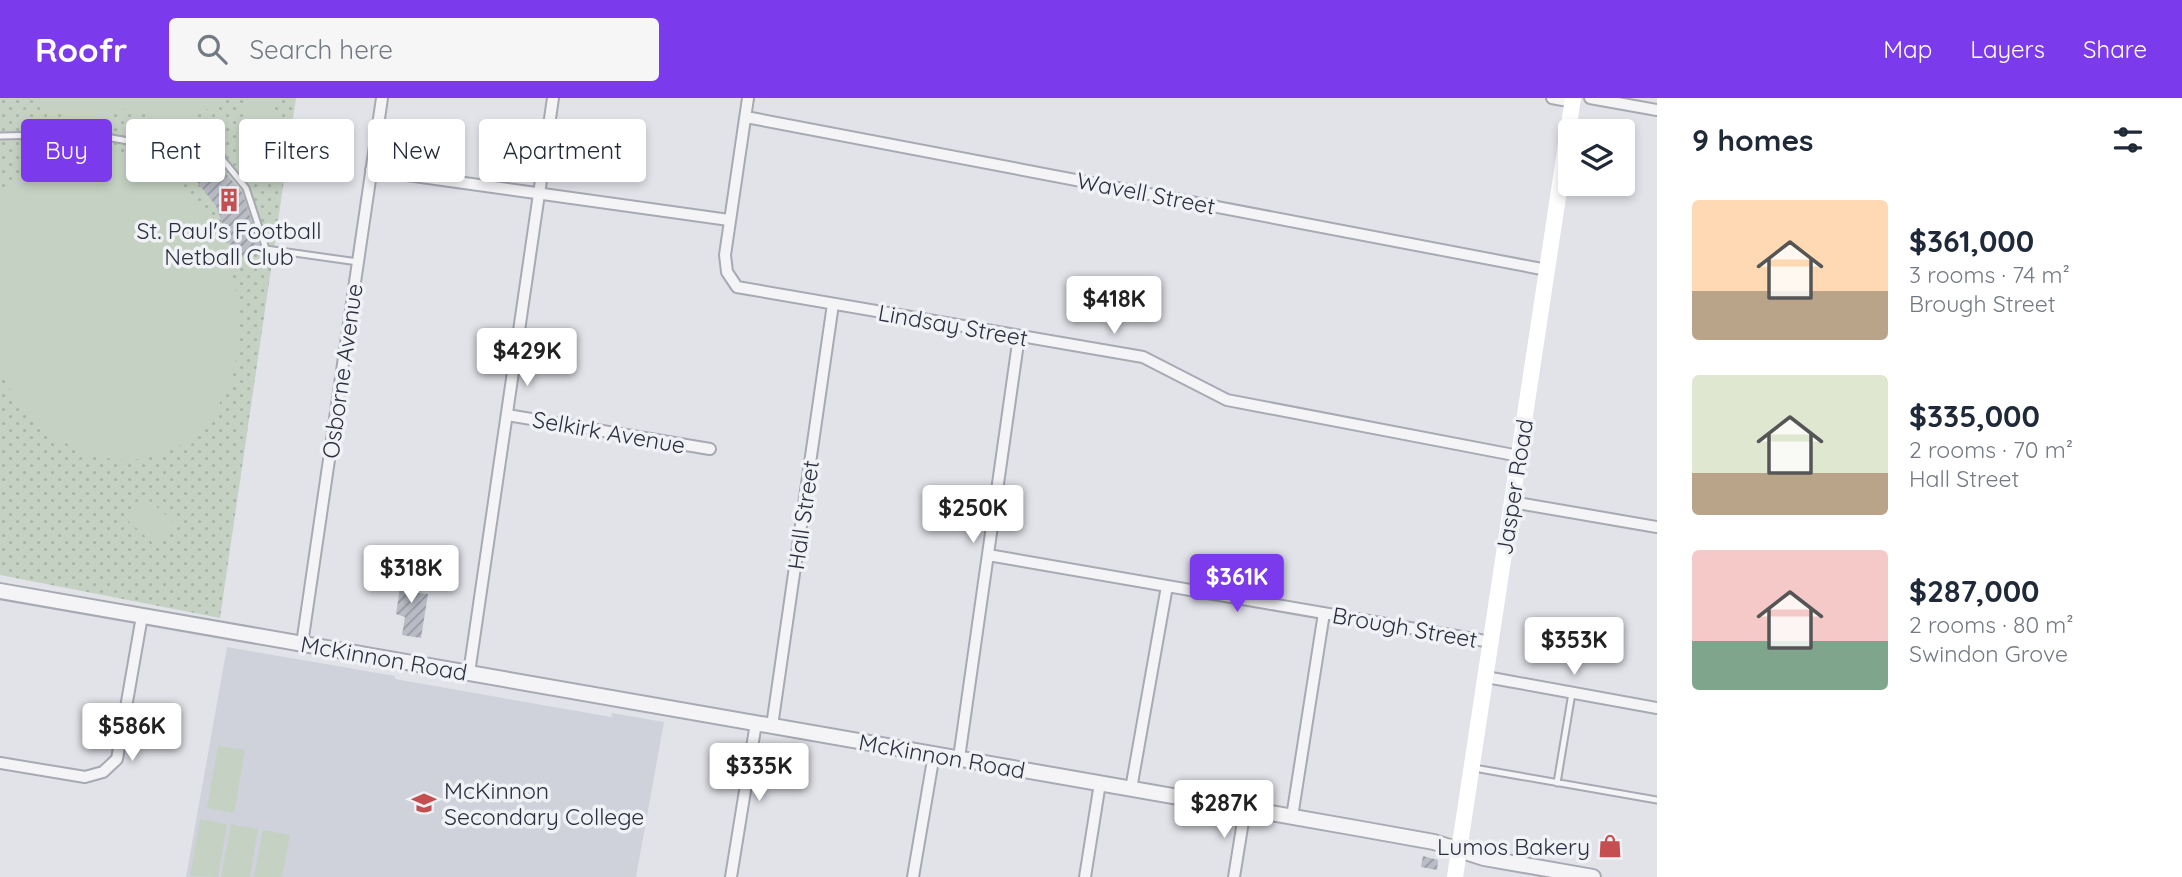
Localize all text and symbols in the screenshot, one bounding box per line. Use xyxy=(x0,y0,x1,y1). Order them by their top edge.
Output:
search box xyxy=(169,18,659,81)
text: Roofr xyxy=(35,29,127,70)
icon: search xyxy=(193,30,231,68)
text: Search here xyxy=(249,33,393,66)
text: Map xyxy=(1883,34,1932,64)
text: Layers xyxy=(1970,34,2045,64)
text: Share xyxy=(2083,34,2147,64)
chip: Buy xyxy=(21,119,112,182)
chip: Rent xyxy=(126,119,225,182)
chip: Filters xyxy=(239,119,354,182)
chip: New xyxy=(368,119,465,182)
chip: Apartment xyxy=(479,119,646,182)
map controls xyxy=(1558,119,1635,196)
button: layers xyxy=(1558,119,1635,196)
text: 9 homes xyxy=(1692,121,1814,159)
icon: filters xyxy=(2109,121,2147,159)
street label: Wavell Street xyxy=(1074,165,1218,221)
building icon: St. Paul's Football Netball Club xyxy=(215,186,243,214)
place label: St. Paul's Football Netball Club xyxy=(136,216,322,271)
text: $361,000 xyxy=(1909,222,2034,260)
icon: home xyxy=(1748,228,1832,312)
text: 3 rooms · 74 m² xyxy=(1909,260,2070,289)
pin: $418K xyxy=(1065,276,1163,336)
street label: Osborne Avenue xyxy=(315,282,369,460)
text: $418K xyxy=(1082,284,1146,313)
text: Brough Street xyxy=(1909,289,2056,318)
street label: Lindsay Street xyxy=(876,298,1030,352)
pin: $429K xyxy=(478,328,576,388)
text: $429K xyxy=(493,336,561,365)
text: $335,000 xyxy=(1909,397,2040,435)
icon: home xyxy=(1748,403,1832,487)
street label: Selkirk Avenue xyxy=(530,404,688,460)
street label: Jasper Road xyxy=(1489,417,1539,557)
text: 2 rooms · 70 m² xyxy=(1909,435,2073,464)
street label: Hall Street xyxy=(781,458,825,572)
text: Hall Street xyxy=(1909,464,2019,493)
pin: $250K xyxy=(924,486,1022,545)
text: $250K xyxy=(938,493,1008,522)
pin: $318K xyxy=(362,546,460,605)
text: $318K xyxy=(380,553,442,582)
pin: $361K xyxy=(1188,554,1286,614)
text: $361K xyxy=(1206,562,1268,591)
text: $287,000 xyxy=(1909,572,2040,610)
icon: home xyxy=(1748,578,1832,662)
street label: Brough Street xyxy=(1330,600,1480,654)
text: 2 rooms · 80 m² xyxy=(1909,610,2074,639)
pin: $353K xyxy=(1525,618,1623,677)
text: $353K xyxy=(1541,625,1607,654)
street label: McKinnon Road xyxy=(299,629,469,687)
text: Swindon Grove xyxy=(1909,639,2068,668)
pin: $586K xyxy=(83,704,181,763)
text: $586K xyxy=(98,711,166,740)
street label: McKinnon Road xyxy=(857,727,1027,785)
pin: $335K xyxy=(710,744,808,803)
text: $335K xyxy=(726,751,792,780)
place label: McKinnon Secondary College xyxy=(444,776,644,831)
pin: $287K xyxy=(1175,780,1273,840)
text: $287K xyxy=(1190,788,1258,817)
school or university icon: McKinnon Secondary College xyxy=(410,789,438,817)
place label: Lumos Bakery xyxy=(1437,832,1590,861)
shop icon: Lumos Bakery xyxy=(1596,832,1624,860)

